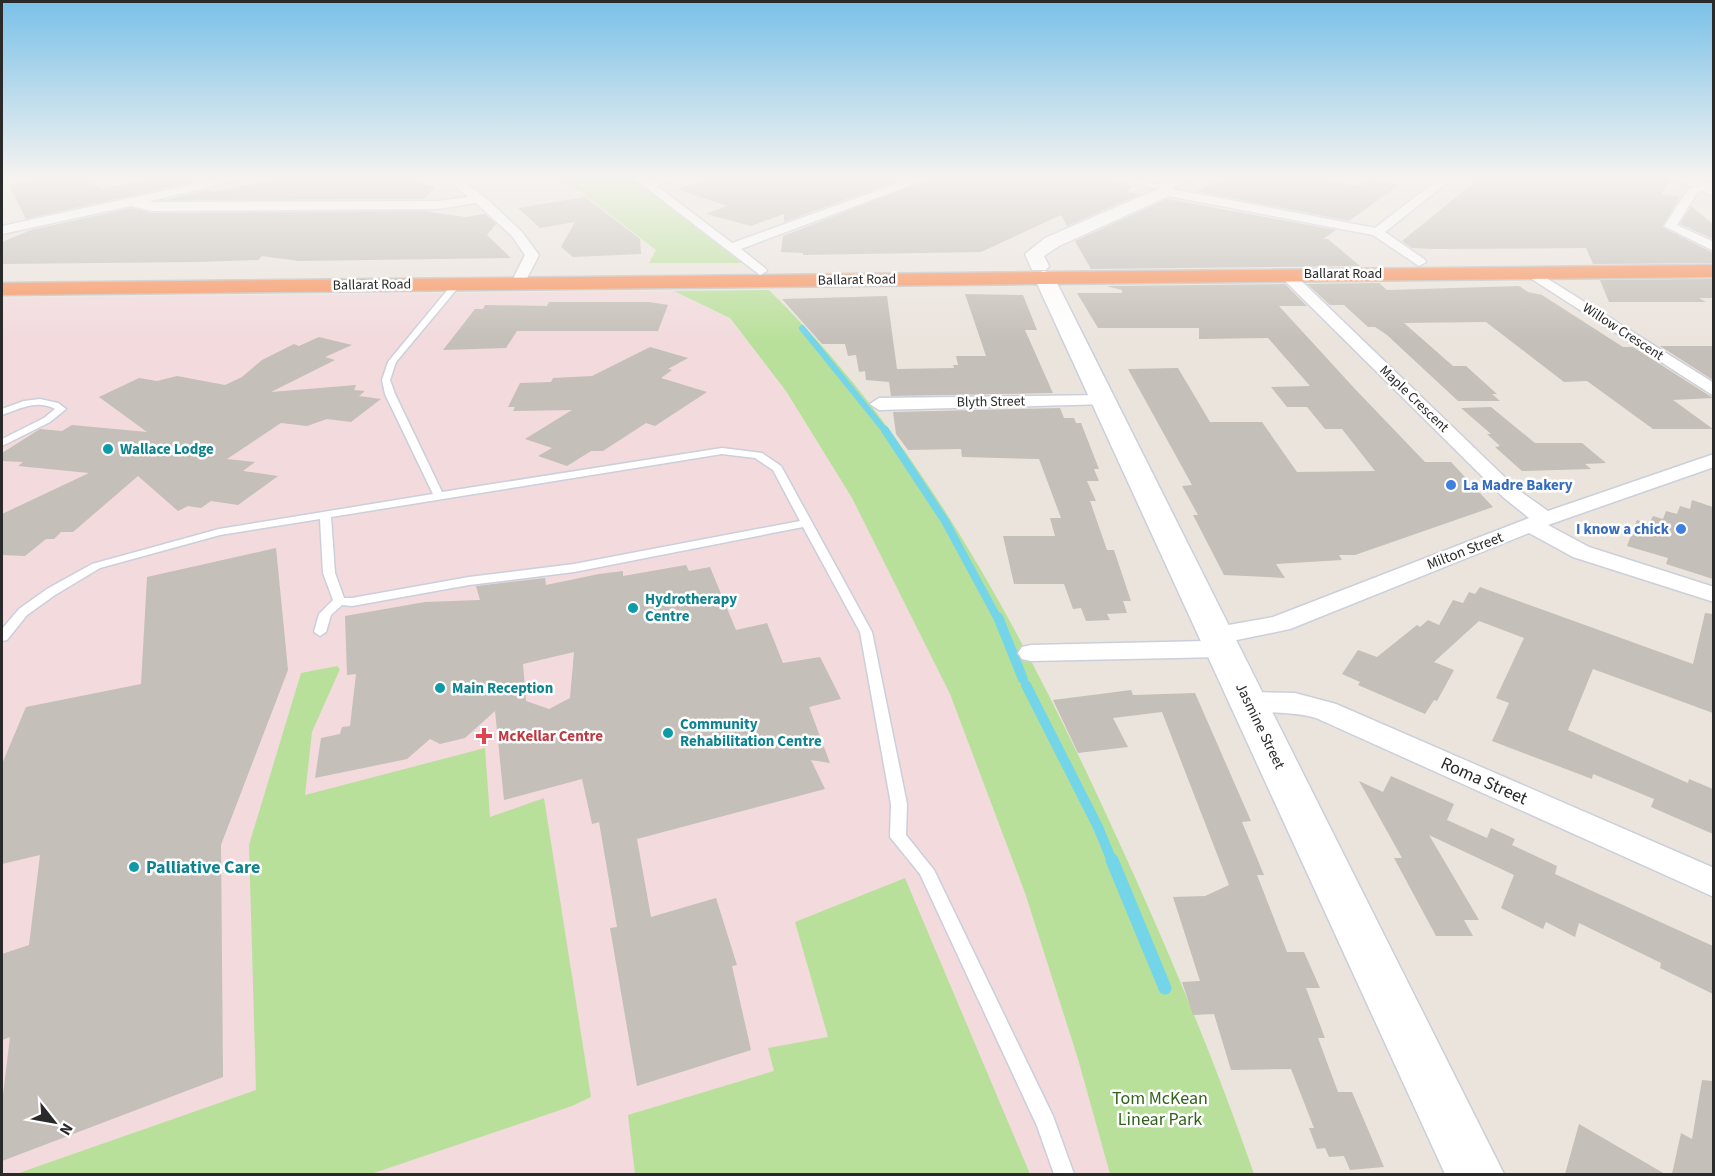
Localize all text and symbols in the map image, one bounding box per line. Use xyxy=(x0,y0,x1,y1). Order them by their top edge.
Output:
street label: Ballarat Road xyxy=(1304,264,1382,284)
street label: Ballarat Road xyxy=(818,269,896,291)
street label: Ballarat Road xyxy=(333,274,411,296)
street label: Willow Crescent xyxy=(1579,298,1668,366)
street label: Maple Crescent xyxy=(1375,361,1453,437)
street label: Blyth Street xyxy=(957,391,1026,413)
place label: Wallace Lodge xyxy=(120,439,214,460)
marker: Wallace Lodge xyxy=(101,442,115,456)
place label: La Madre Bakery xyxy=(1463,475,1573,496)
marker: La Madre Bakery xyxy=(1444,478,1458,492)
place label: I know a chick xyxy=(1576,519,1670,540)
marker: I know a chick xyxy=(1674,522,1688,536)
street label: Milton Street xyxy=(1424,527,1506,575)
place label: Hydrotherapy Centre xyxy=(645,589,737,627)
marker: Hydrotherapy Centre xyxy=(626,601,640,615)
place label: Main Reception xyxy=(452,678,553,699)
street label: Jasmine Street xyxy=(1230,679,1290,773)
marker: Main Reception xyxy=(433,681,447,695)
place label: Community Rehabilitation Centre xyxy=(680,714,822,752)
place label: McKellar Centre xyxy=(498,726,603,747)
marker: Community Rehabilitation Centre xyxy=(661,726,675,740)
marker: McKellar Centre xyxy=(475,727,493,745)
street label: Roma Street xyxy=(1437,751,1531,811)
place label: Palliative Care xyxy=(146,855,260,880)
marker: Palliative Care xyxy=(127,860,141,874)
park label: Tom McKean Linear Park xyxy=(1112,1086,1208,1132)
north arrow xyxy=(24,1092,84,1152)
text: N xyxy=(54,1119,78,1139)

